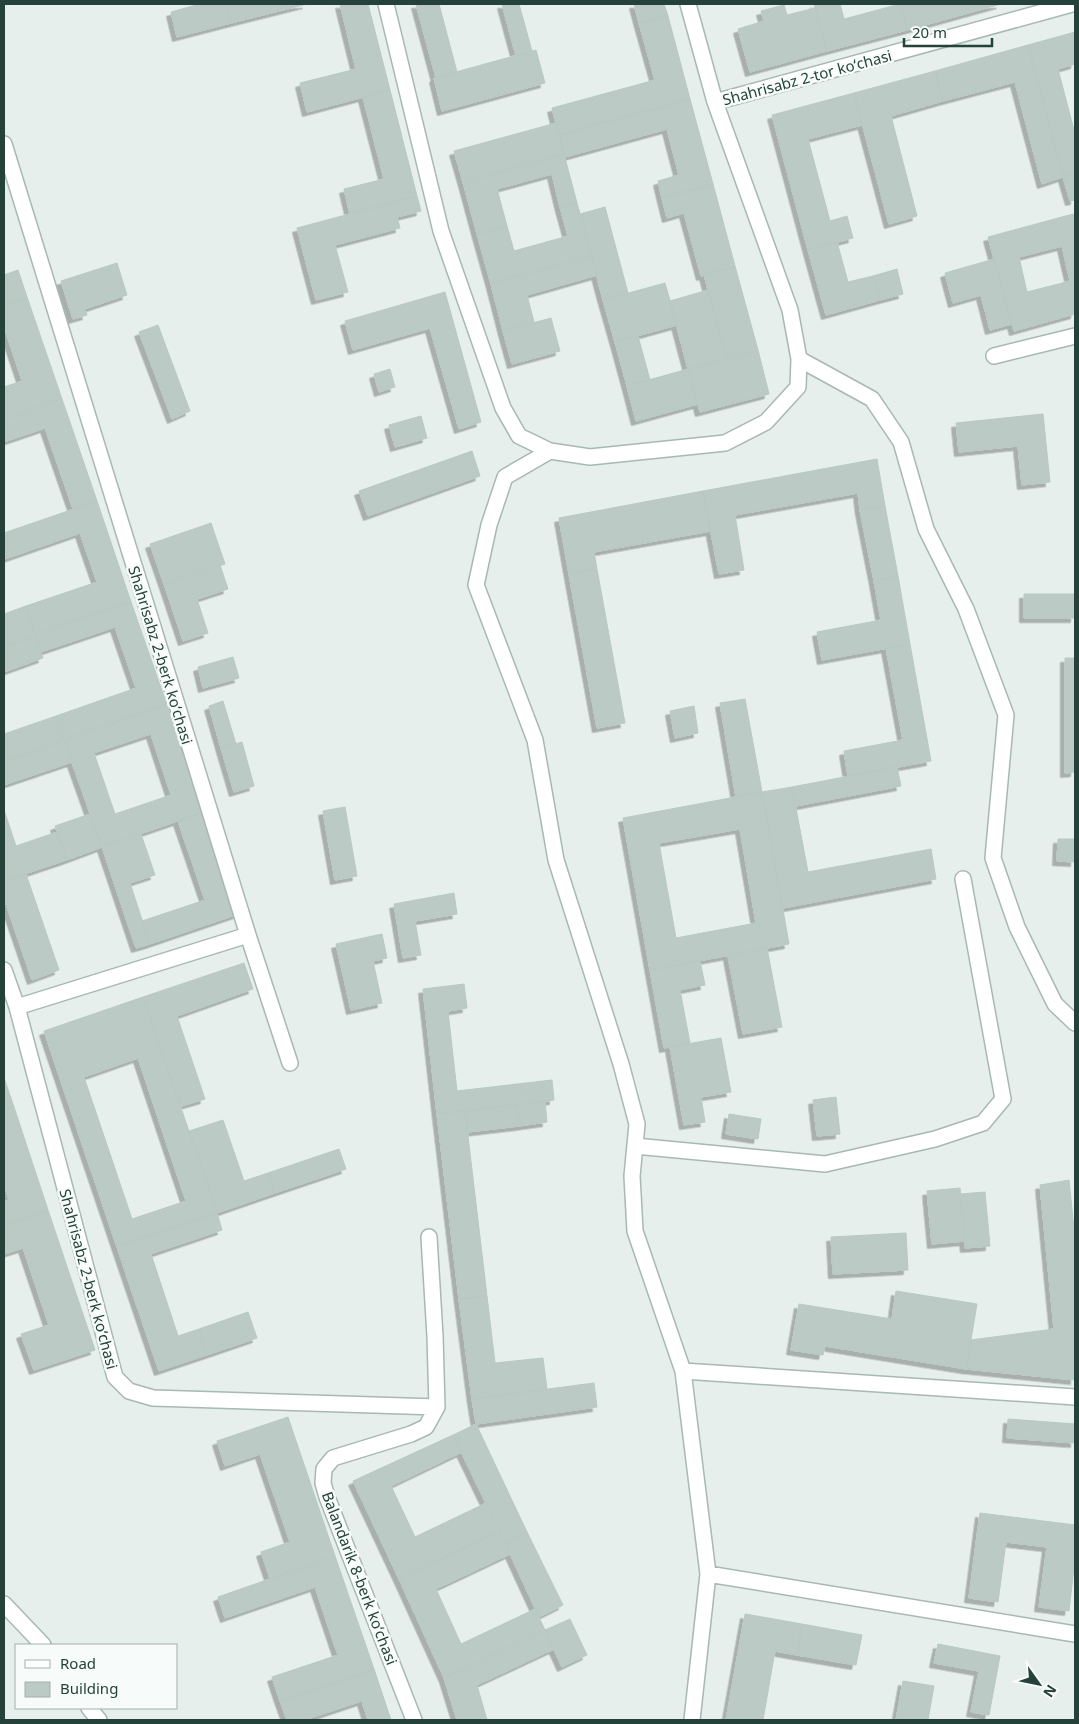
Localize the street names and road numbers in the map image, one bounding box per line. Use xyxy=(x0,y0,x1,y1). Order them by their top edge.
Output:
street label: Shahrisabz 2-tor koʻchasi xyxy=(720,45,894,109)
street label: Shahrisabz 2-berk koʻchasi xyxy=(124,563,198,747)
street label: Shahrisabz 2-berk koʻchasi xyxy=(55,1187,123,1371)
street label: Balandarik 8-berk koʻchasi xyxy=(318,1488,402,1668)

